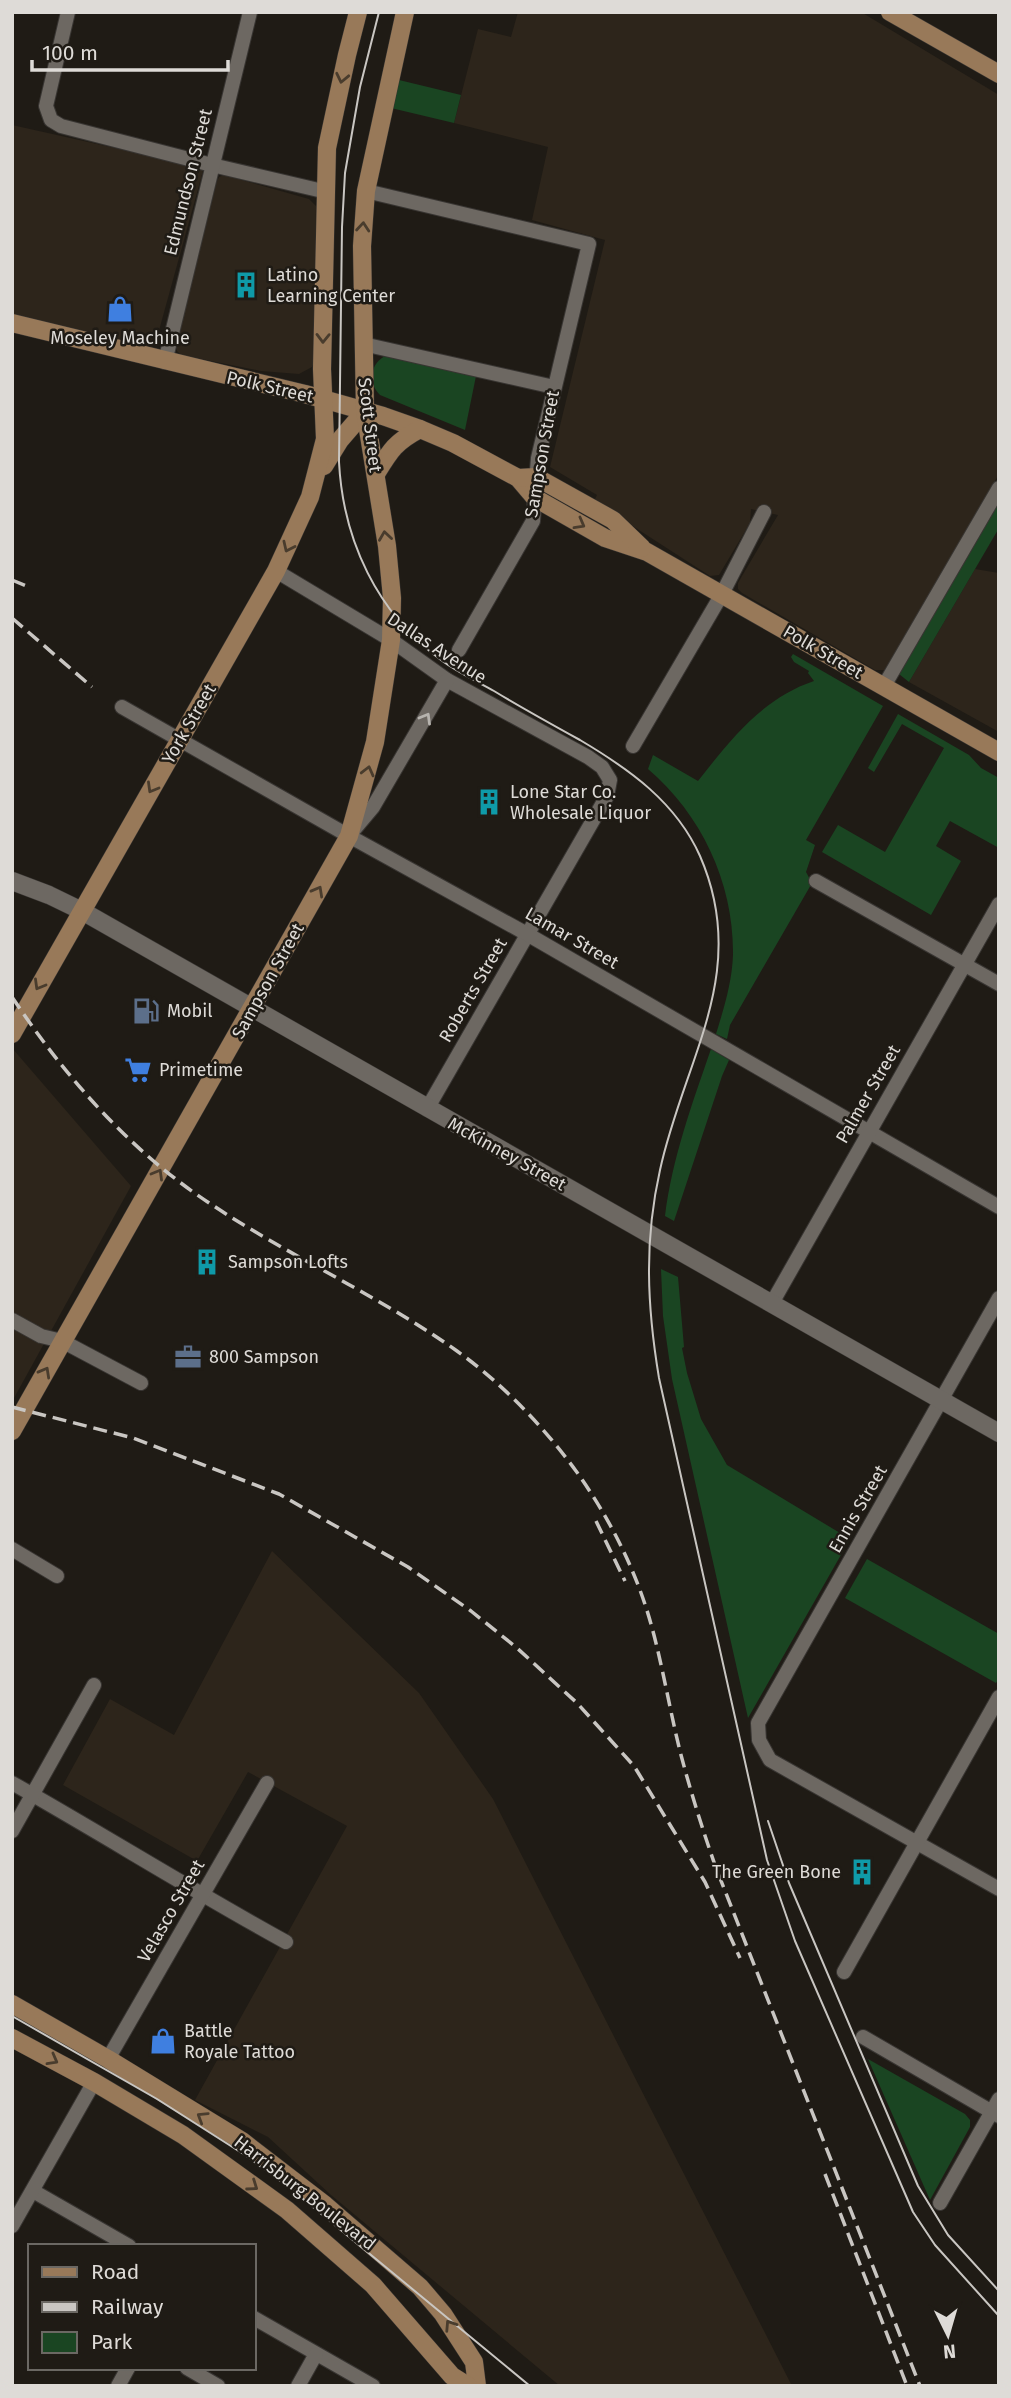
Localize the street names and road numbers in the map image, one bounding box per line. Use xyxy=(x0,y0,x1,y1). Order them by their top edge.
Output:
street label: Edmundson Street xyxy=(159,106,217,258)
street label: Polk Street xyxy=(224,366,316,408)
street label: Scott Street xyxy=(353,376,387,474)
street label: Sampson Street xyxy=(520,388,564,519)
street label: Dallas Avenue xyxy=(383,608,491,688)
street label: Polk Street xyxy=(779,620,867,684)
street label: York Street xyxy=(157,679,221,768)
street label: Lamar Street xyxy=(521,902,623,974)
street label: Sampson Street xyxy=(227,919,309,1043)
street label: Roberts Street xyxy=(434,933,512,1046)
street label: Palmer Street xyxy=(831,1040,905,1147)
street label: McKinney Street xyxy=(444,1112,570,1196)
street label: Ennis Street xyxy=(824,1461,892,1557)
street label: Velasco Street xyxy=(133,1855,210,1966)
street label: Harrisburg Boulevard xyxy=(230,2131,380,2255)

